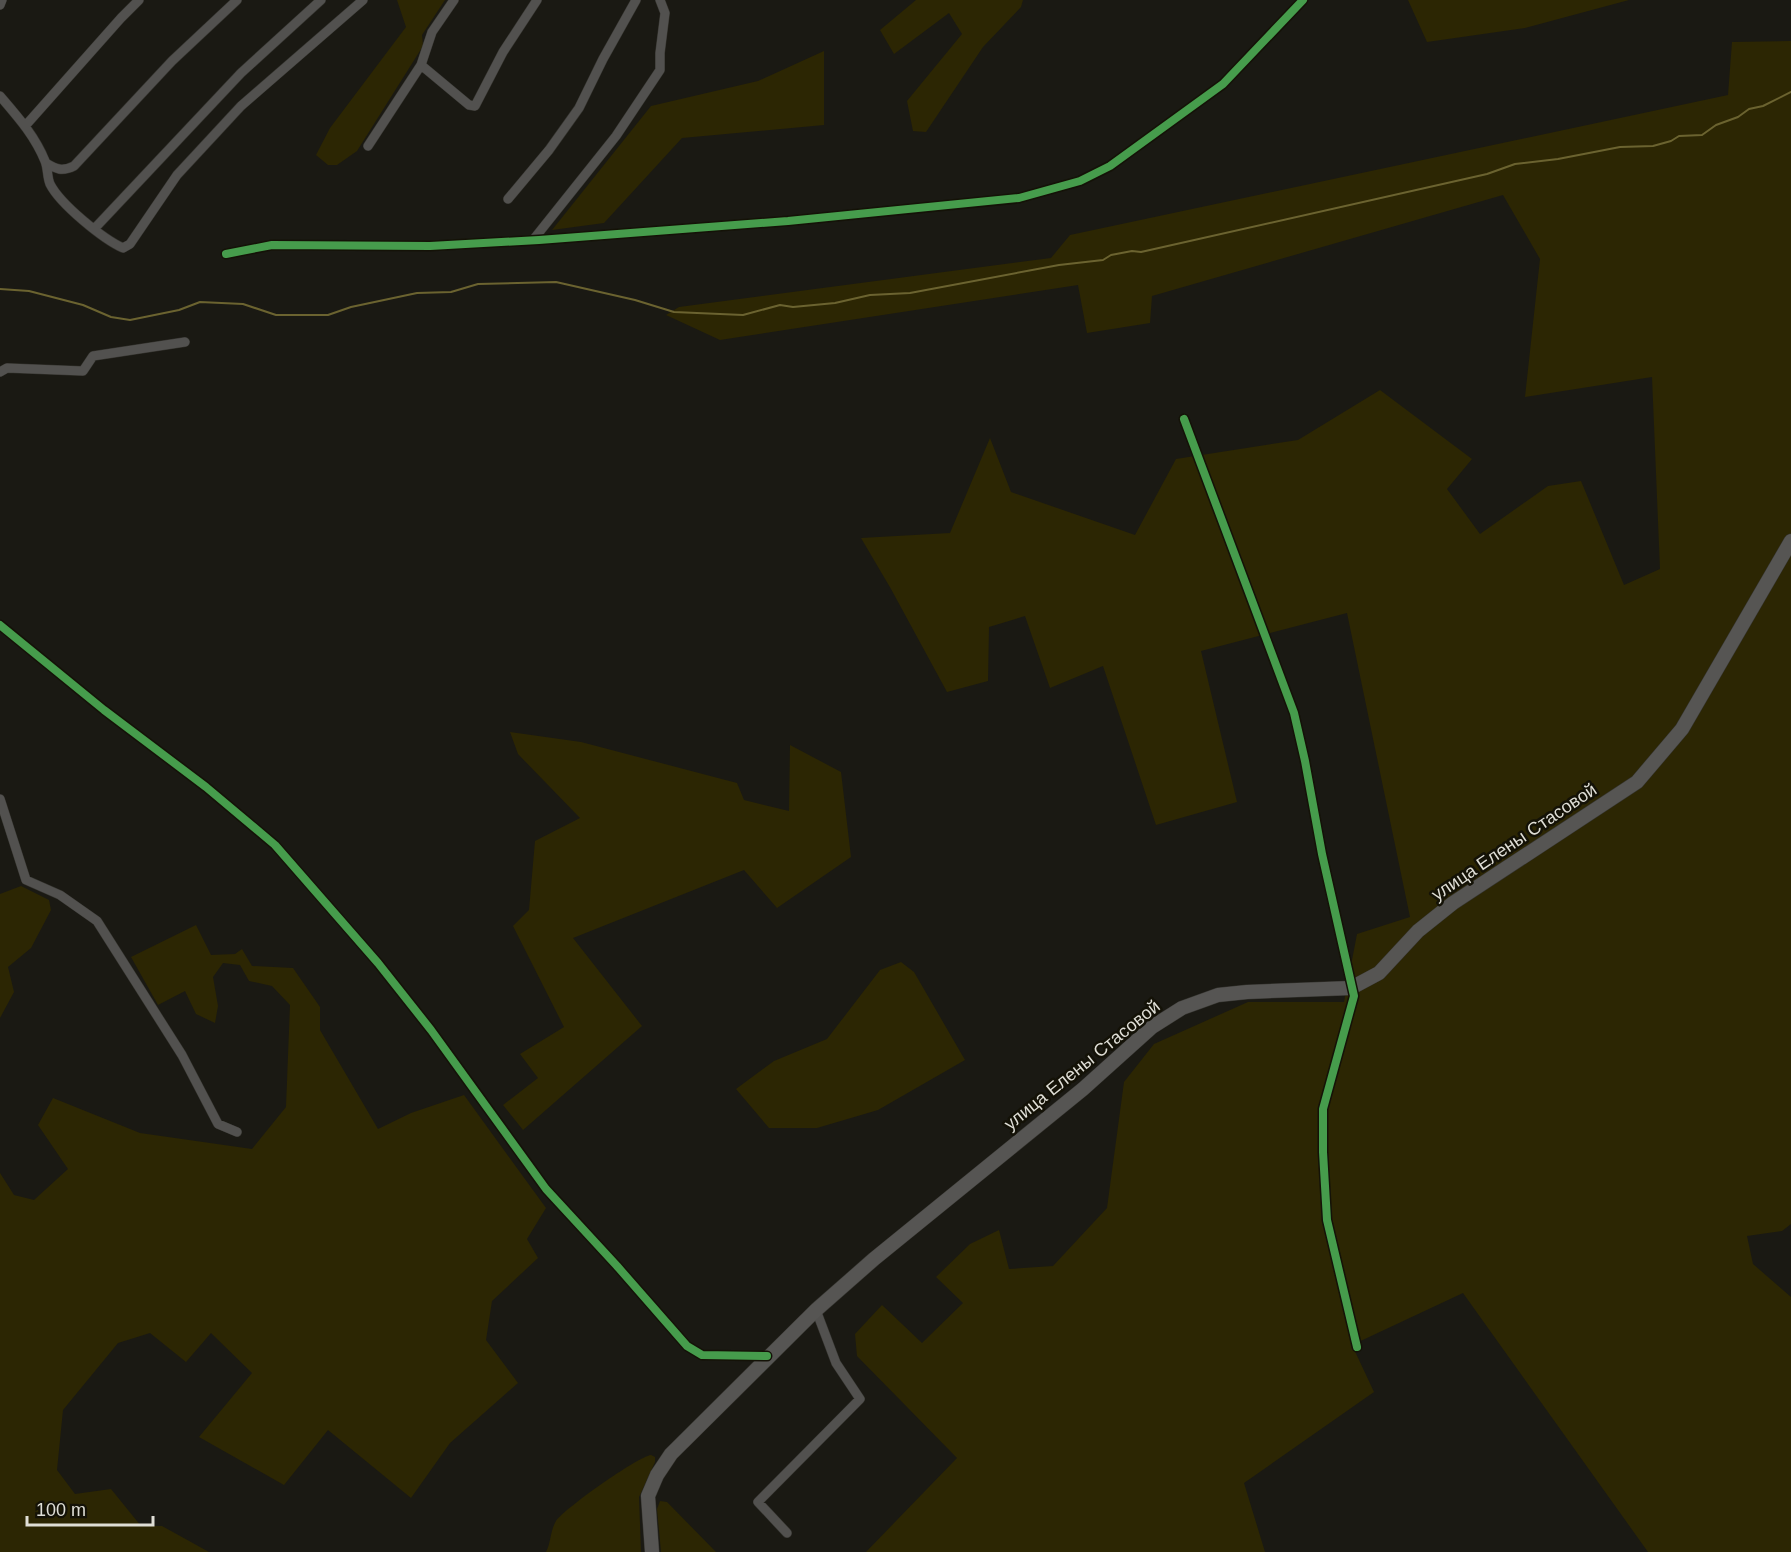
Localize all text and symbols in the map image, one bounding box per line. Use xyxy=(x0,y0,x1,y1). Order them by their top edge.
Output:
street label: улица Елены Стасовой xyxy=(1428,779,1600,905)
street label: улица Елены Стасовой xyxy=(1000,996,1164,1134)
scale bar xyxy=(27,1489,153,1527)
text: 100 m xyxy=(36,1500,86,1520)

